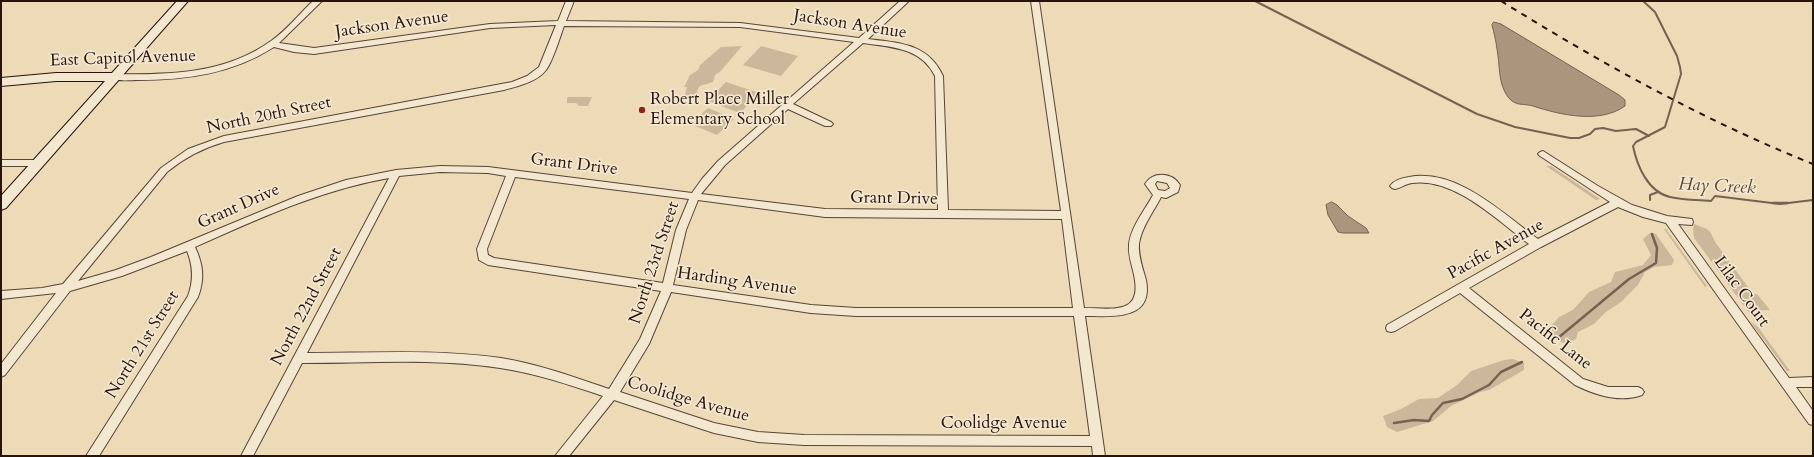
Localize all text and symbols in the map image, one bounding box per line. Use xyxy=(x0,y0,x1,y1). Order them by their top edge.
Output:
street label: Jackson Avenue xyxy=(792,6,908,44)
street label: Jackson Avenue xyxy=(334,7,450,43)
street label: East Capitol Avenue xyxy=(50,46,196,72)
place label: Robert Place Miller Elementary School xyxy=(650,90,789,130)
street label: North 20th Street xyxy=(205,93,333,139)
marker: Robert Place Miller Elementary School xyxy=(637,105,647,115)
street label: Grant Drive xyxy=(529,150,619,180)
water label: Hay Creek xyxy=(1678,174,1756,200)
street label: Grant Drive xyxy=(195,180,283,234)
street label: Grant Drive xyxy=(850,188,938,210)
street label: North 23rd Street xyxy=(626,199,684,327)
street label: Pacific Avenue xyxy=(1444,215,1548,285)
street label: North 22nd Street xyxy=(267,244,347,370)
street label: Lilac Court xyxy=(1709,253,1773,331)
street label: Harding Avenue xyxy=(676,264,798,300)
street label: North 21st Street xyxy=(102,287,184,403)
street label: Pacific Lane xyxy=(1515,305,1595,375)
street label: Coolidge Avenue xyxy=(624,373,752,427)
street label: Coolidge Avenue xyxy=(941,414,1067,434)

